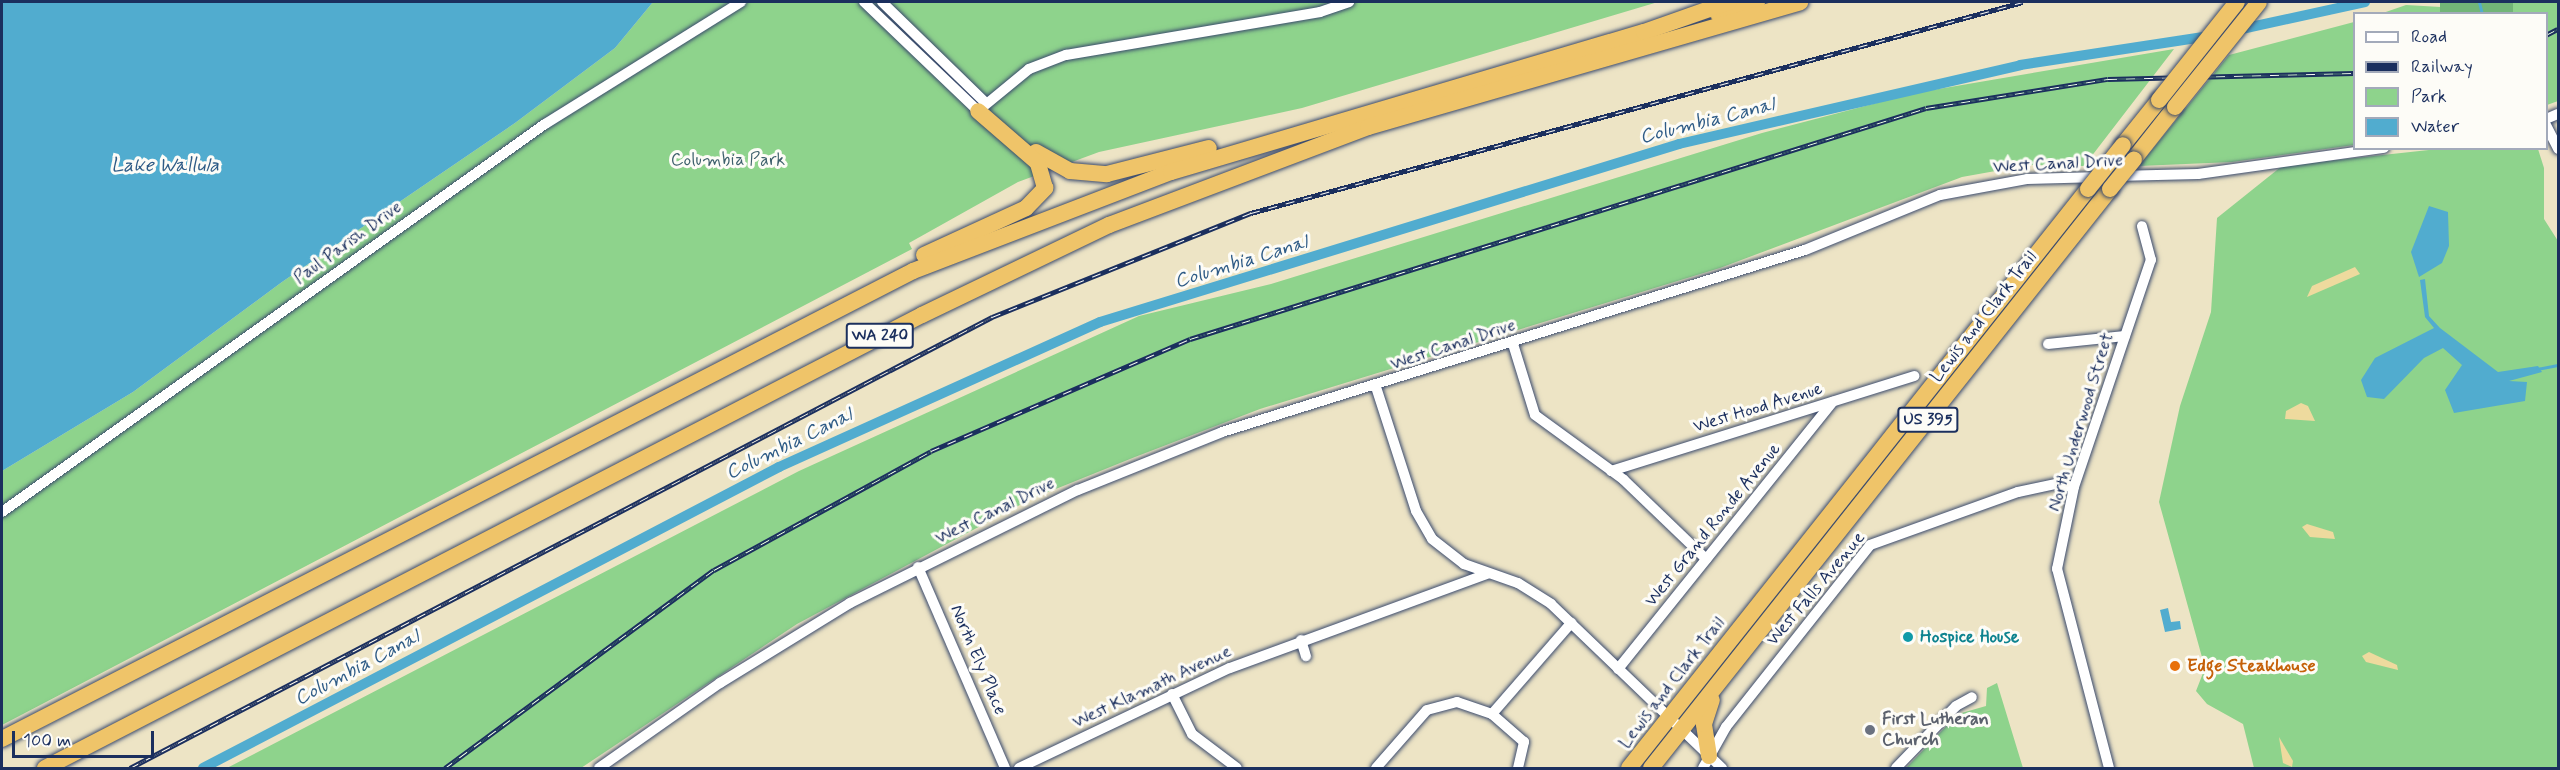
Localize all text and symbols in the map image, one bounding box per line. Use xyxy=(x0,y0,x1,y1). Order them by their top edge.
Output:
legend xyxy=(2353,12,2548,150)
text: Road xyxy=(2411,25,2447,49)
text: Railway xyxy=(2411,55,2473,79)
text: Park xyxy=(2411,85,2447,109)
water label: Columbia Canal xyxy=(1638,93,1776,149)
text: Water xyxy=(2411,115,2459,139)
park label: Columbia Park xyxy=(671,149,785,171)
street label: West Canal Drive xyxy=(1992,150,2124,178)
water label: Lake Wallula xyxy=(110,153,220,177)
street label: Paul Parish Drive xyxy=(291,197,405,289)
water label: Columbia Canal xyxy=(1172,231,1310,293)
street label: Lewis and Clark Trail xyxy=(1926,247,2042,387)
street label: West Canal Drive xyxy=(1388,315,1518,375)
road number: WA 240 xyxy=(846,323,914,349)
street label: North Underwood Street xyxy=(2044,330,2118,514)
street label: West Hood Avenue xyxy=(1689,377,1827,439)
water label: Columbia Canal xyxy=(722,403,856,485)
road number: US 395 xyxy=(1896,407,1960,433)
street label: West Grand Ronde Avenue xyxy=(1640,439,1786,611)
street label: West Canal Drive xyxy=(932,473,1058,549)
street label: West Falls Avenue xyxy=(1764,530,1868,648)
street label: North Ely Place xyxy=(946,603,1010,717)
street label: Lewis and Clark Trail xyxy=(1614,613,1730,753)
water label: Columbia Canal xyxy=(291,625,423,711)
place label: Hospice House xyxy=(1920,626,2022,648)
marker: Hospice House xyxy=(1901,630,1915,644)
street label: West Klamath Avenue xyxy=(1069,641,1235,733)
place label: Edge Steakhouse xyxy=(2187,655,2311,677)
marker: Edge Steakhouse xyxy=(2168,659,2182,673)
place label: First Lutheran Church xyxy=(1882,709,1989,752)
scale bar xyxy=(15,719,158,757)
marker: First Lutheran Church xyxy=(1863,723,1877,737)
text: 100 m xyxy=(23,729,71,753)

